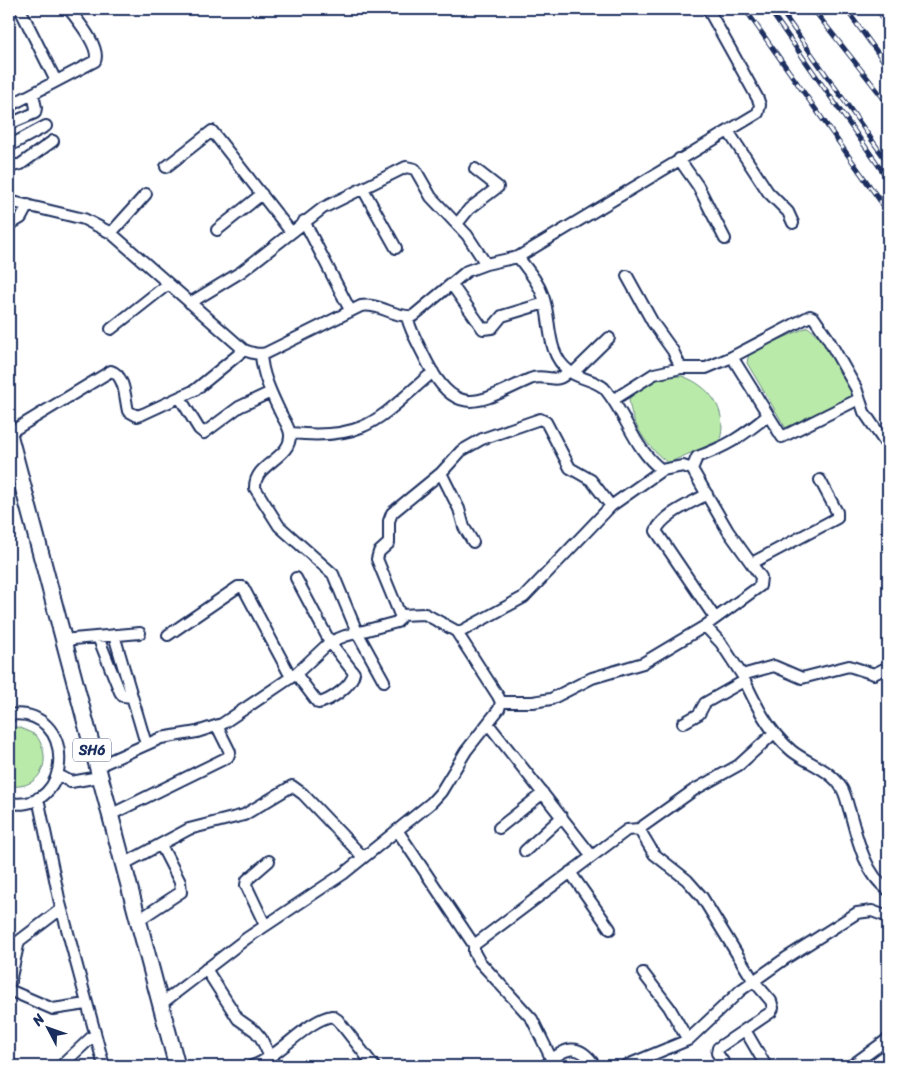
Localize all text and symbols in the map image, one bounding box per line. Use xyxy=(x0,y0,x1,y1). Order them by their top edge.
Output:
road number: SH6 xyxy=(73,738,111,762)
north arrow xyxy=(22,1002,72,1052)
text: N xyxy=(25,1008,51,1032)

